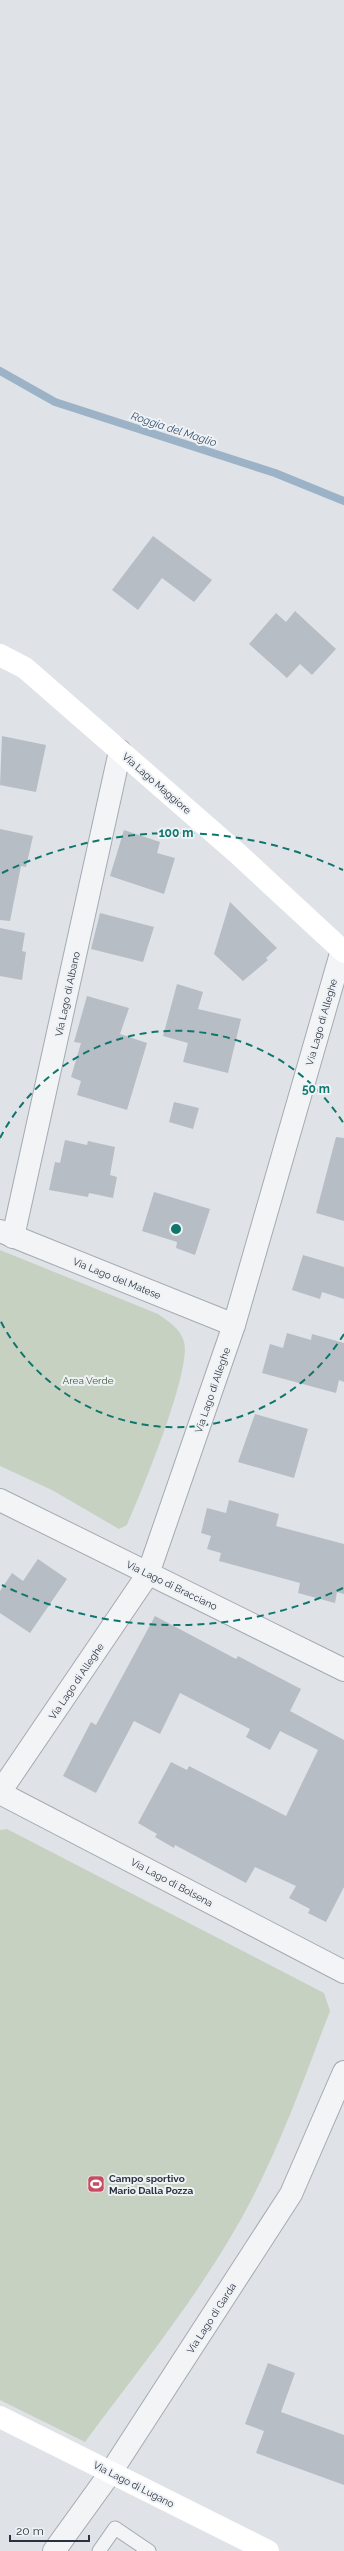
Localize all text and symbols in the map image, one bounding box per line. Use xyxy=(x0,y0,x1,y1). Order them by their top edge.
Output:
water label: Roggia del Maglio xyxy=(129,409,218,449)
street label: Via Lago Maggiore xyxy=(120,751,193,816)
text: 100 m xyxy=(159,826,193,840)
street label: Via Lago di Albano xyxy=(53,951,82,1038)
street label: Via Lago di Alleghe xyxy=(304,977,339,1067)
text: 50 m xyxy=(302,1082,330,1096)
centre of rings xyxy=(169,1222,183,1236)
street label: Via Lago del Matese xyxy=(71,1256,163,1301)
street label: Via Lago di Alleghe xyxy=(193,1346,232,1434)
park label: Area Verde xyxy=(62,1375,114,1386)
street label: Via Lago di Bracciano xyxy=(125,1559,219,1612)
street label: Via Lago di Alleghe xyxy=(47,1641,106,1721)
street label: Via Lago di Bolsena xyxy=(129,1856,215,1909)
place label: Campo sportivo Mario Dalla Pozza xyxy=(109,2173,193,2196)
sports icon: Campo sportivo Mario Dalla Pozza xyxy=(86,2174,106,2194)
street label: Via Lago di Garda xyxy=(185,2281,238,2355)
street label: Via Lago di Lugano xyxy=(92,2459,176,2510)
scale bar xyxy=(10,2517,89,2543)
text: 20 m xyxy=(16,2524,44,2538)

